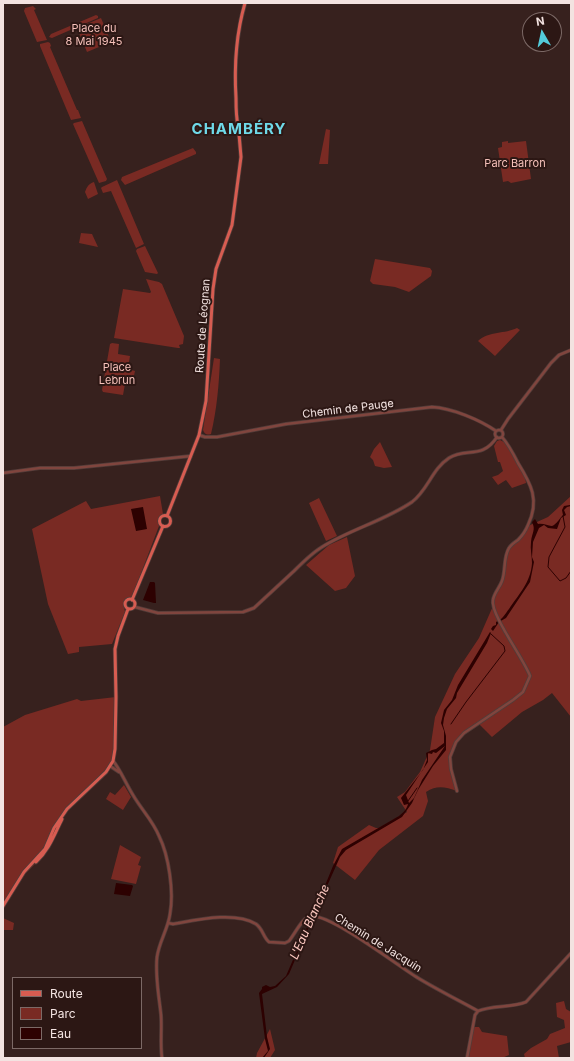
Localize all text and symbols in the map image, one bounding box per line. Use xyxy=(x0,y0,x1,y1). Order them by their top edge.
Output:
north arrow xyxy=(522,12,562,52)
text: N xyxy=(535,14,546,29)
park label: Place du 8 Mai 1945 xyxy=(66,22,122,48)
district label: CHAMBÉRY xyxy=(192,120,286,138)
park label: Parc Barron xyxy=(484,157,546,171)
street label: Route de Léognan xyxy=(193,278,213,374)
park label: Place Lebrun xyxy=(99,361,135,387)
street label: Chemin de Pauge xyxy=(302,397,394,421)
water label: L'Eau Blanche xyxy=(287,882,333,962)
street label: Chemin de Jacquin xyxy=(332,911,424,975)
legend xyxy=(12,977,142,1049)
text: Route xyxy=(50,986,83,1001)
text: Parc xyxy=(50,1006,76,1021)
text: Eau xyxy=(50,1026,71,1041)

